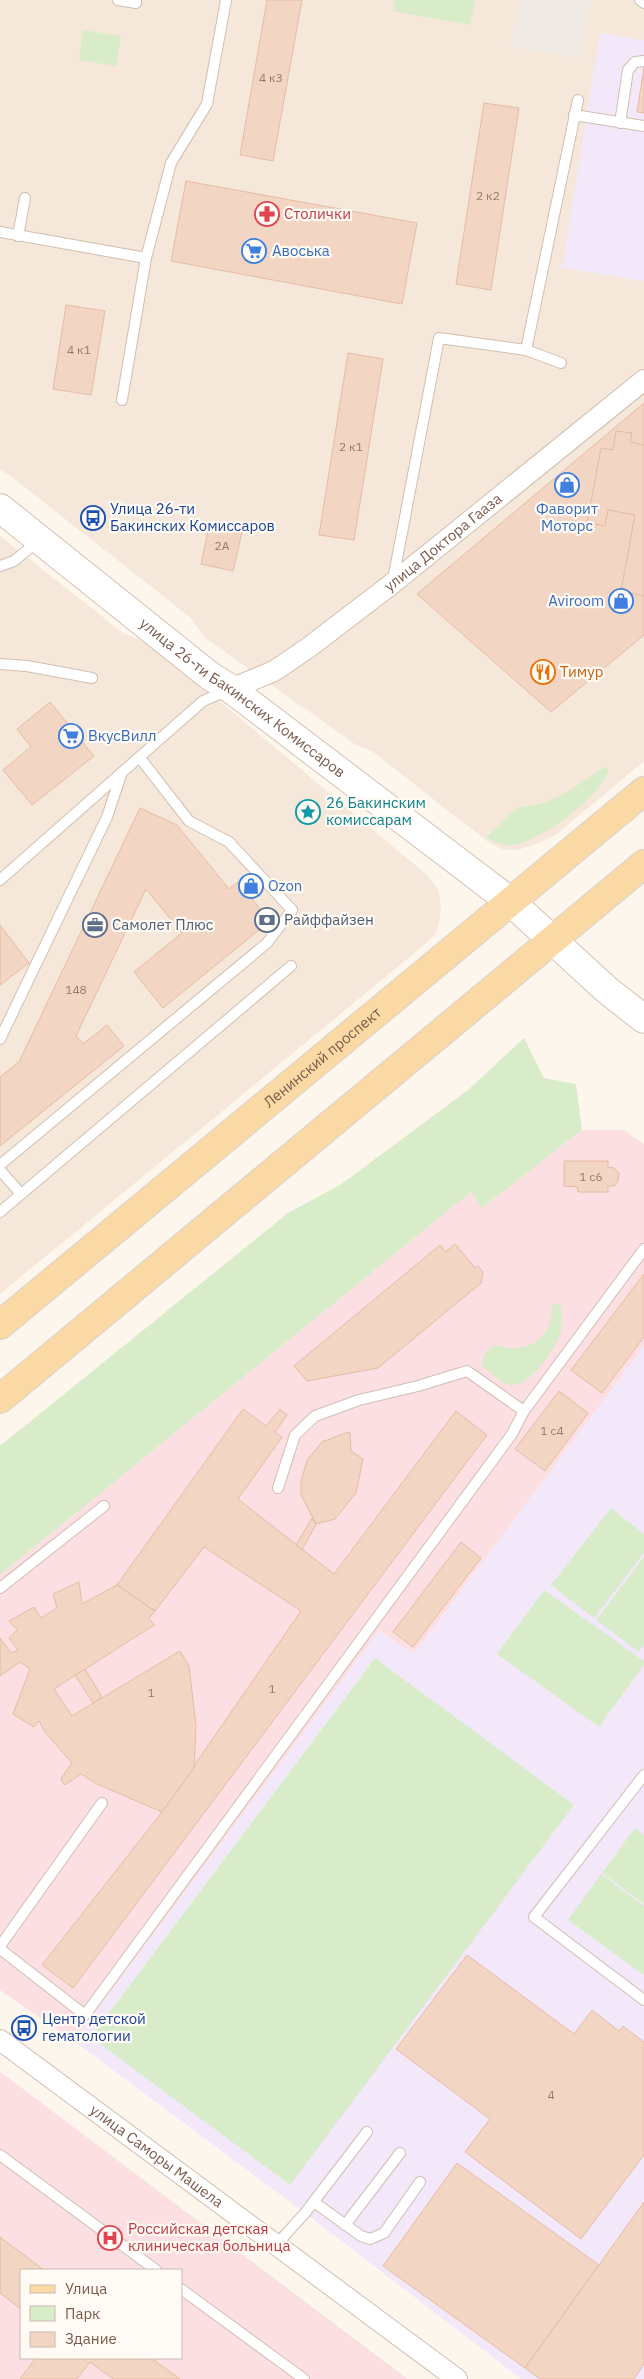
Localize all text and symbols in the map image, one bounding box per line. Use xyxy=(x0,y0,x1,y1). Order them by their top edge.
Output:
house number: 4 к3 xyxy=(259,70,283,85)
house number: 2 к2 xyxy=(476,188,500,203)
pharmacy icon: Столички xyxy=(254,201,280,227)
place label: Столички xyxy=(284,204,351,223)
supermarket icon: Авоська xyxy=(241,238,267,264)
place label: Авоська xyxy=(272,241,330,260)
house number: 4 к1 xyxy=(67,342,91,357)
house number: 2 к1 xyxy=(339,439,363,454)
shop icon: Фаворит Моторс xyxy=(554,472,580,498)
street label: улица Доктора Гааза xyxy=(380,489,505,595)
place label: Улица 26-ти Бакинских Комиссаров xyxy=(110,499,275,535)
place label: Фаворит Моторс xyxy=(536,499,598,535)
bus stop icon: Улица 26-ти Бакинских Комиссаров xyxy=(80,505,106,531)
house number: 2А xyxy=(215,538,230,553)
shop icon: Aviroom xyxy=(608,588,634,614)
place label: Aviroom xyxy=(548,591,604,610)
street label: улица 26-ти Бакинских Комиссаров xyxy=(136,614,349,781)
restaurant icon: Тимур xyxy=(530,659,556,685)
place label: Тимур xyxy=(560,662,603,681)
supermarket icon: ВкусВилл xyxy=(58,723,84,749)
place label: ВкусВилл xyxy=(88,726,156,745)
place label: 26 Бакинским комиссарам xyxy=(326,793,426,829)
place icon: 26 Бакинским комиссарам xyxy=(295,799,321,825)
shop icon: Ozon xyxy=(238,873,264,899)
place label: Ozon xyxy=(268,876,302,895)
bank icon: Райффайзен xyxy=(254,907,280,933)
place label: Райффайзен xyxy=(284,910,374,929)
office icon: Самолет Плюс xyxy=(82,912,108,938)
place label: Самолет Плюс xyxy=(112,915,214,934)
house number: 148 xyxy=(65,982,87,997)
street label: Ленинский проспект xyxy=(259,1003,385,1112)
house number: 1 с6 xyxy=(579,1169,603,1184)
house number: 1 с4 xyxy=(540,1423,564,1438)
house number: 1 xyxy=(268,1681,276,1696)
house number: 1 xyxy=(147,1685,155,1700)
place label: Центр детской гематологии xyxy=(42,2009,146,2045)
bus stop icon: Центр детской гематологии xyxy=(11,2015,37,2041)
house number: 4 xyxy=(547,2087,555,2102)
street label: улица Саморы Машела xyxy=(86,2100,227,2211)
place label: Российская детская клиническая больница xyxy=(128,2219,290,2255)
hospital icon: Российская детская клиническая больница xyxy=(97,2225,123,2251)
legend xyxy=(20,2269,182,2359)
text: Улица xyxy=(65,2279,107,2298)
text: Парк xyxy=(65,2304,100,2323)
text: Здание xyxy=(65,2329,117,2348)

